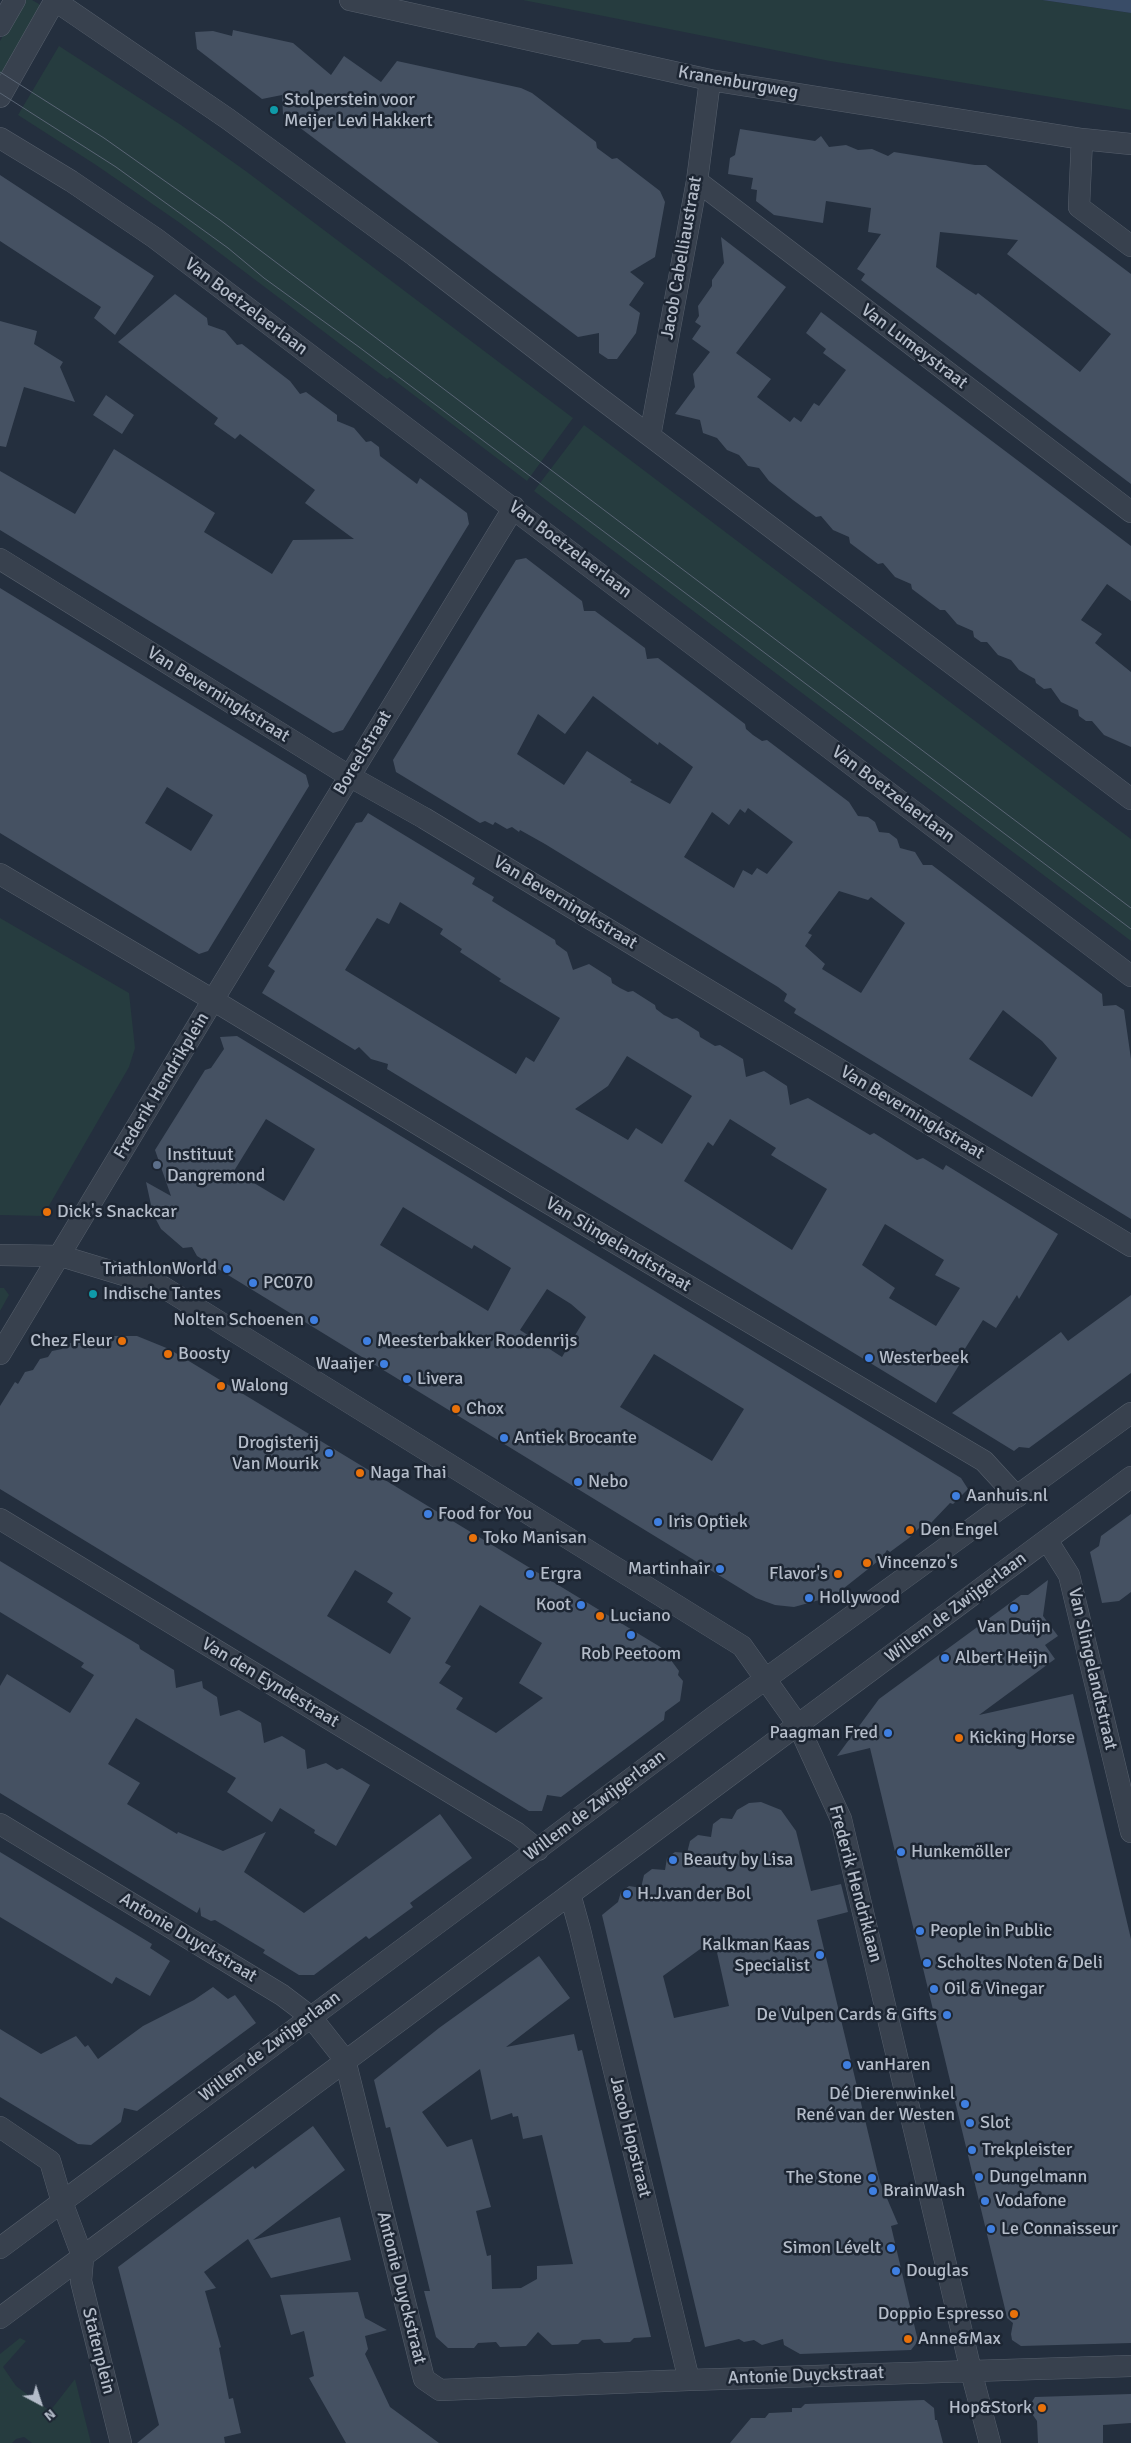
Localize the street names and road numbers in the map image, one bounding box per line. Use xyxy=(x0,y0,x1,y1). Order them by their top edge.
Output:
street label: Kranenburgweg xyxy=(676,62,800,104)
street label: Jacob Cabelliaustraat xyxy=(657,175,707,341)
street label: Van Boetzelaerlaan xyxy=(180,254,312,360)
street label: Van Lumeystraat xyxy=(856,300,972,394)
street label: Van Boetzelaerlaan xyxy=(504,497,636,603)
street label: Van Beverningkstraat xyxy=(143,642,293,748)
street label: Boreelstraat xyxy=(329,707,397,799)
street label: Van Boetzelaerlaan xyxy=(827,742,959,848)
street label: Van Beverningkstraat xyxy=(489,852,641,954)
street label: Frederik Hendrikplein xyxy=(110,1009,214,1163)
street label: Van Beverningkstraat xyxy=(836,1062,988,1164)
street label: Van Slingelandtstraat xyxy=(541,1193,695,1297)
street label: Willem de Zwijgerlaan xyxy=(881,1548,1031,1668)
street label: Van Slingelandtstraat xyxy=(1063,1586,1121,1752)
street label: Van den Eyndestraat xyxy=(197,1633,343,1733)
street label: Willem de Zwijgerlaan xyxy=(520,1746,670,1866)
street label: Frederik Hendriklaan xyxy=(824,1803,886,1965)
street label: Antonie Duyckstraat xyxy=(115,1889,261,1987)
street label: Willem de Zwijgerlaan xyxy=(195,1987,345,2107)
street label: Jacob Hopstraat xyxy=(605,2074,655,2200)
street label: Antonie Duyckstraat xyxy=(372,2210,430,2366)
street label: Statenplein xyxy=(77,2305,119,2397)
street label: Antonie Duyckstraat xyxy=(728,2362,884,2390)

